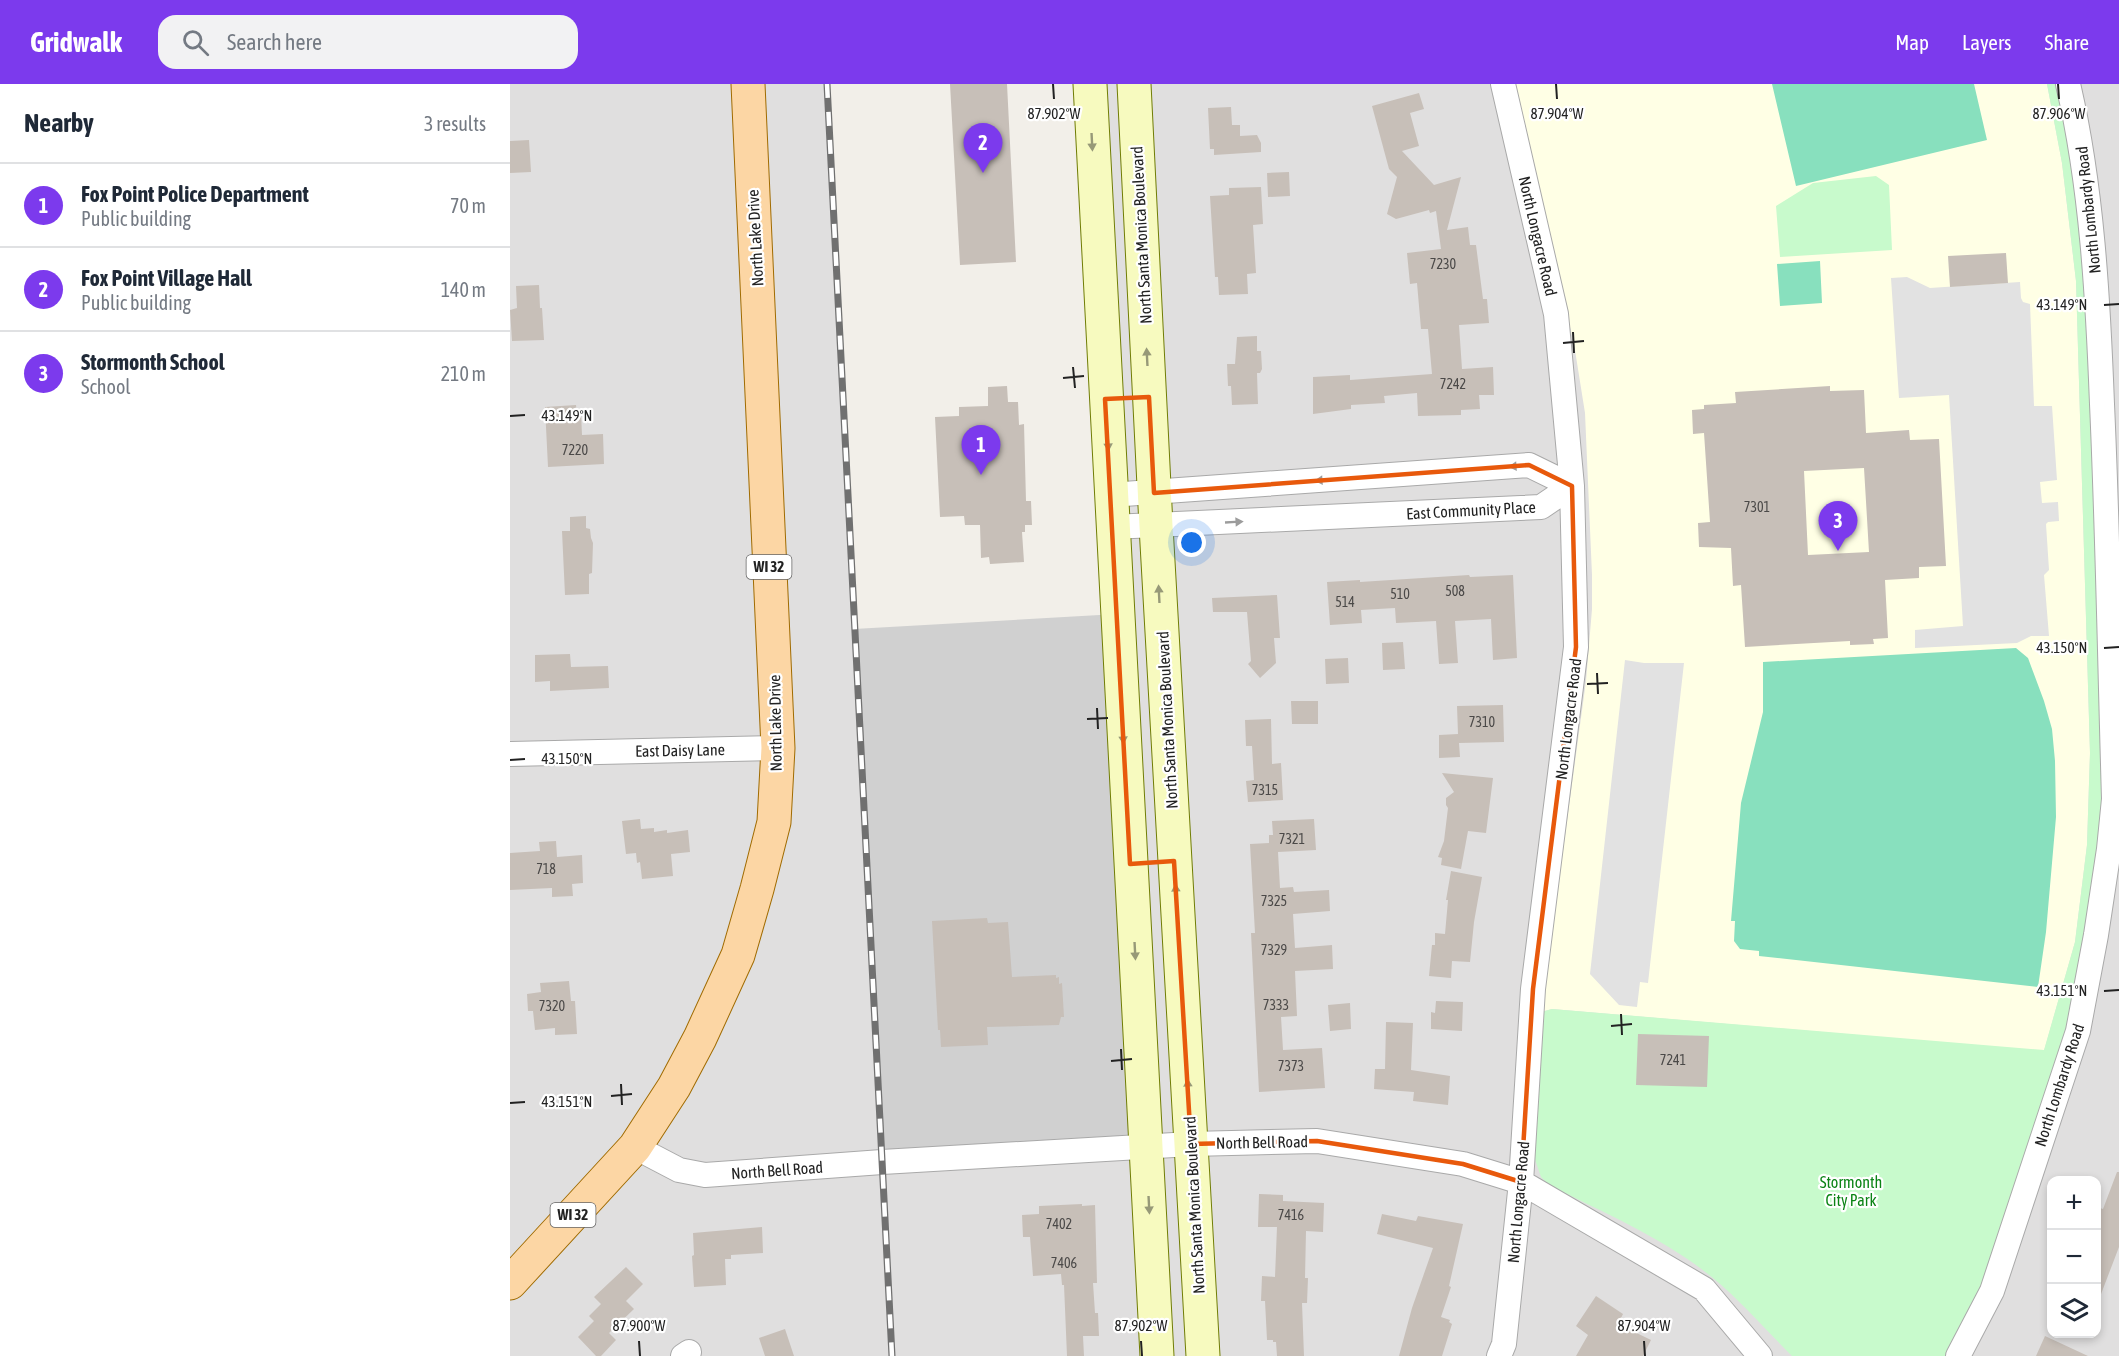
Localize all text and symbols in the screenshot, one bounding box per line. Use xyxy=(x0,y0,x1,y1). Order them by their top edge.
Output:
search box xyxy=(158,15,578,69)
text: Gridwalk xyxy=(30,26,122,58)
icon: search xyxy=(179,26,212,59)
text: Search here xyxy=(227,29,322,55)
text: Map xyxy=(1895,30,1929,54)
text: Layers xyxy=(1962,30,2012,54)
text: Share xyxy=(2045,30,2089,54)
text: 87.902°W xyxy=(1028,105,1081,122)
text: 87.904°W xyxy=(1531,105,1584,122)
text: 87.906°W xyxy=(2033,105,2086,122)
text: Nearby xyxy=(24,108,94,138)
text: 3 results xyxy=(424,112,486,135)
pin: 2 xyxy=(964,124,1002,173)
one-way arrow xyxy=(1088,133,1097,152)
street label: North Lombardy Road xyxy=(2072,145,2105,275)
street label: North Santa Monica Boulevard xyxy=(1127,146,1155,324)
street label: North Longacre Road xyxy=(1515,174,1561,298)
text: Fox Point Police Department xyxy=(81,181,309,207)
street label: North Lake Drive xyxy=(743,189,767,287)
text: 1 xyxy=(39,194,48,217)
text: 70 m xyxy=(450,194,486,217)
text: Public building xyxy=(81,207,191,230)
house number: 7230 xyxy=(1430,256,1457,272)
text: Fox Point Village Hall xyxy=(81,265,252,291)
text: 2 xyxy=(39,278,48,301)
text: 140 m xyxy=(441,278,486,301)
text: Public building xyxy=(81,291,191,314)
text: 43.149°N xyxy=(2037,296,2087,313)
one-way arrow xyxy=(1143,348,1152,367)
text: Stormonth School xyxy=(81,349,225,375)
text: 3 xyxy=(39,362,48,385)
text: 210 m xyxy=(441,362,486,385)
text: School xyxy=(81,375,131,398)
house number: 7242 xyxy=(1440,376,1466,392)
text: 43.149°N xyxy=(542,407,592,424)
pin: 1 xyxy=(962,426,1000,475)
one-way arrow xyxy=(1103,433,1112,452)
house number: 7220 xyxy=(562,442,589,458)
one-way arrow xyxy=(1509,461,1528,471)
one-way arrow xyxy=(1314,475,1333,484)
street label: East Community Place xyxy=(1406,498,1536,523)
house number: 7301 xyxy=(1744,499,1770,515)
pin: 3 xyxy=(1818,502,1858,551)
one-way arrow xyxy=(1224,518,1243,527)
your location xyxy=(1177,528,1206,557)
road number: WI 32 xyxy=(746,555,792,579)
house number: 508 xyxy=(1445,583,1465,599)
one-way arrow xyxy=(1155,584,1164,603)
house number: 510 xyxy=(1390,586,1410,602)
house number: 514 xyxy=(1335,594,1355,610)
street label: North Santa Monica Boulevard xyxy=(1153,631,1181,809)
text: 43.150°N xyxy=(2037,639,2087,656)
street label: North Longacre Road xyxy=(1552,657,1585,781)
street label: North Lake Drive xyxy=(765,674,785,772)
house number: 7310 xyxy=(1469,714,1496,730)
one-way arrow xyxy=(1119,725,1128,744)
street label: East Daisy Lane xyxy=(635,740,725,761)
text: 43.150°N xyxy=(542,750,592,767)
house number: 7315 xyxy=(1252,782,1278,798)
house number: 7321 xyxy=(1279,831,1305,847)
house number: 718 xyxy=(536,861,556,877)
one-way arrow xyxy=(1172,884,1181,903)
house number: 7325 xyxy=(1261,893,1287,909)
one-way arrow xyxy=(1130,941,1139,960)
house number: 7329 xyxy=(1261,942,1287,958)
text: 43.151°N xyxy=(2037,982,2087,999)
house number: 7333 xyxy=(1263,997,1289,1013)
house number: 7320 xyxy=(539,998,566,1014)
street label: North Lombardy Road xyxy=(2031,1021,2088,1149)
house number: 7241 xyxy=(1660,1052,1686,1068)
house number: 7373 xyxy=(1278,1058,1304,1074)
one-way arrow xyxy=(1183,1078,1192,1097)
text: 43.151°N xyxy=(542,1093,592,1110)
street label: North Santa Monica Boulevard xyxy=(1180,1116,1208,1294)
street label: North Bell Road xyxy=(1216,1132,1308,1152)
street label: North Longacre Road xyxy=(1504,1140,1533,1264)
street label: North Bell Road xyxy=(730,1158,824,1182)
park label: Stormonth City Park xyxy=(1820,1173,1882,1210)
map controls xyxy=(2047,1176,2101,1338)
button: + xyxy=(2047,1176,2101,1230)
one-way arrow xyxy=(1144,1196,1153,1215)
road number: WI 32 xyxy=(550,1203,596,1227)
house number: 7416 xyxy=(1278,1207,1305,1223)
house number: 7402 xyxy=(1046,1216,1072,1232)
button: − xyxy=(2047,1230,2101,1284)
house number: 7406 xyxy=(1051,1255,1078,1271)
button: layers xyxy=(2047,1284,2101,1338)
text: 87.900°W xyxy=(613,1317,666,1334)
text: 87.902°W xyxy=(1115,1317,1168,1334)
text: 87.904°W xyxy=(1618,1317,1671,1334)

